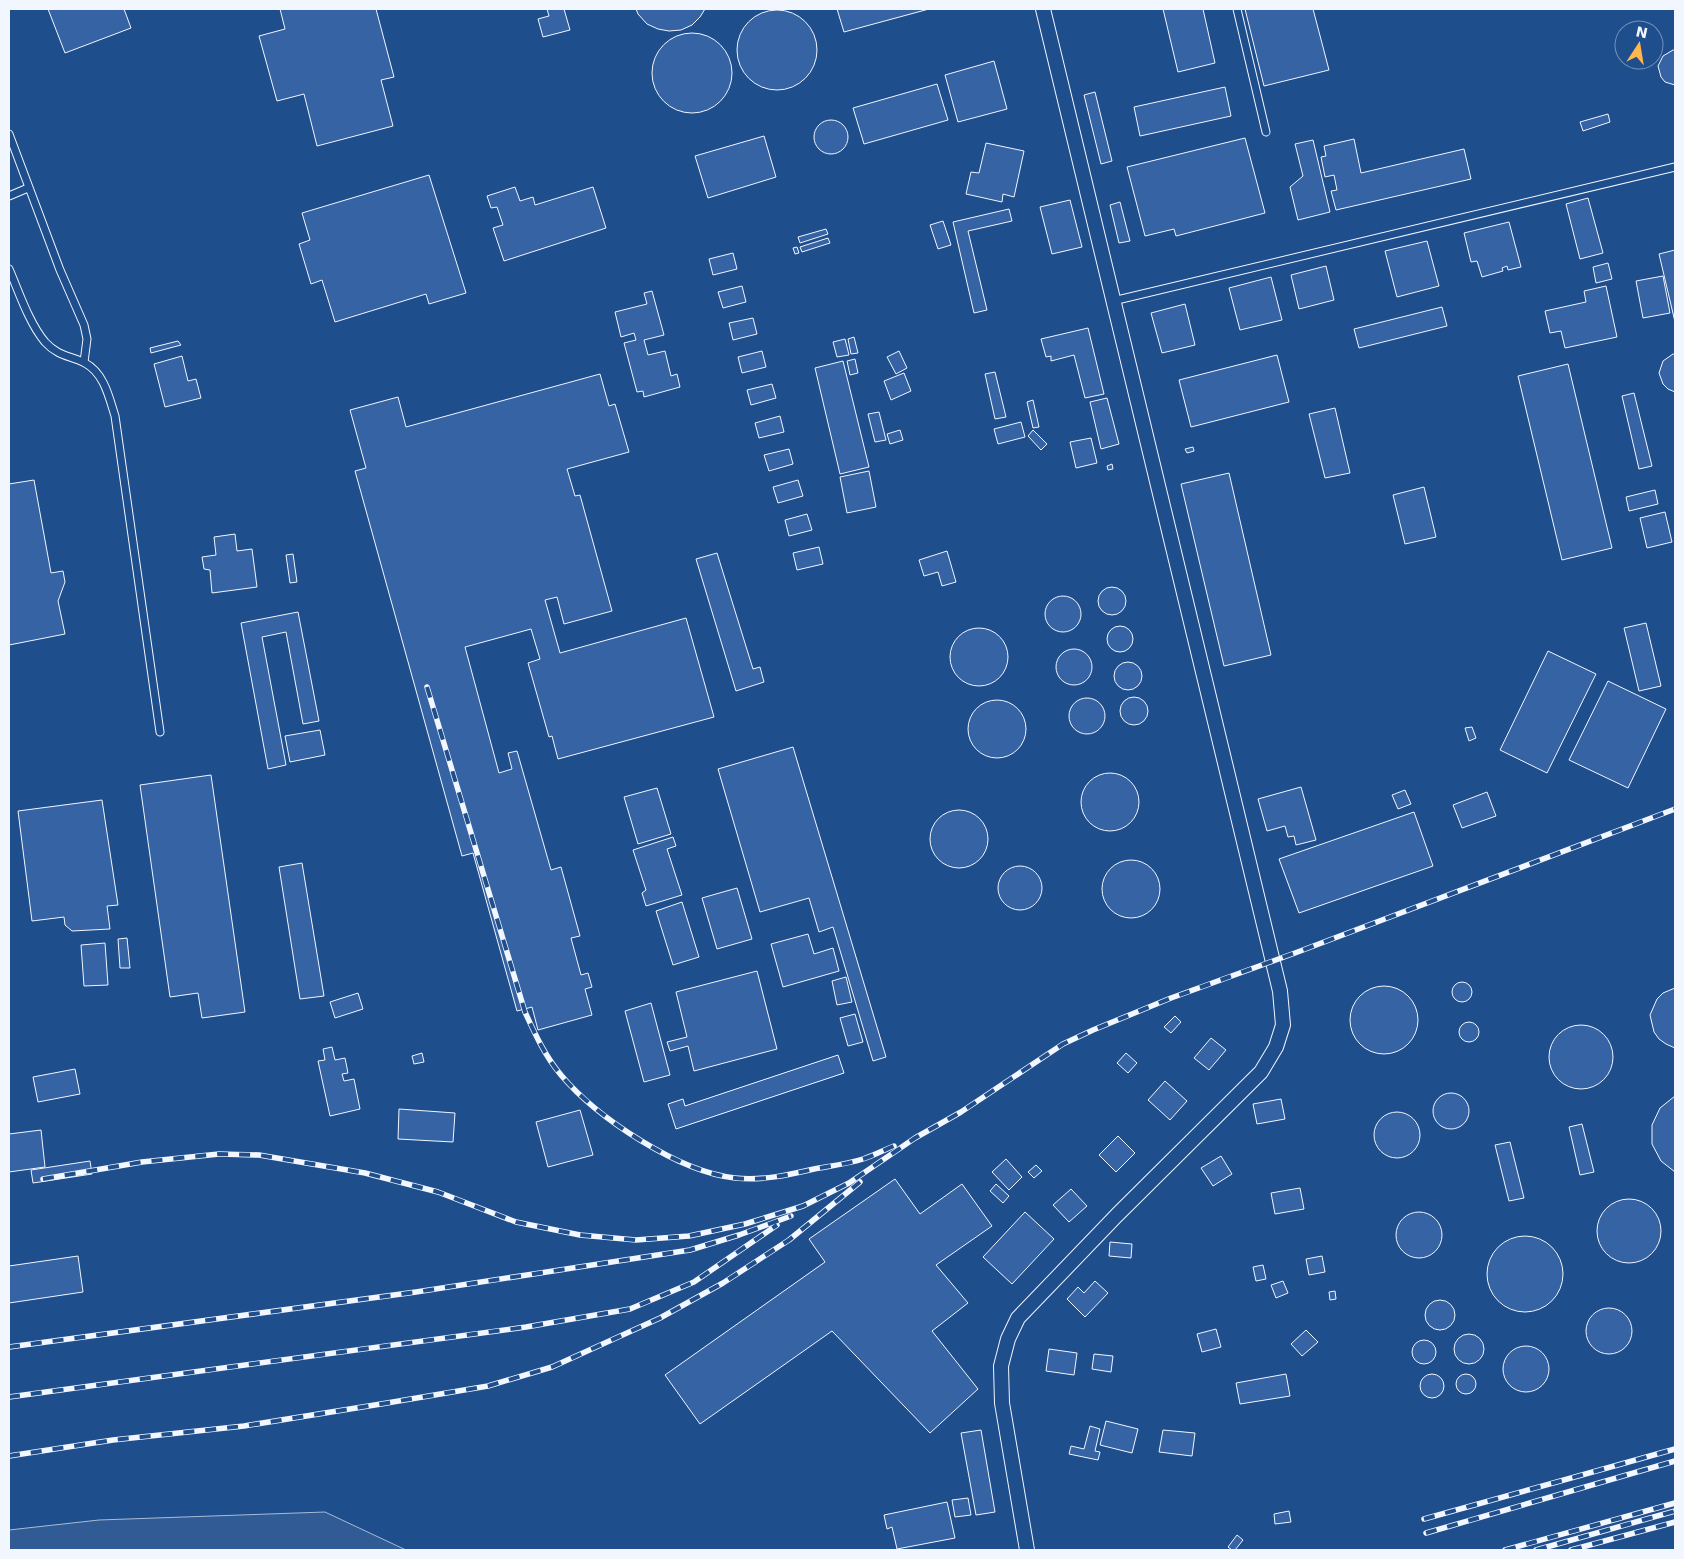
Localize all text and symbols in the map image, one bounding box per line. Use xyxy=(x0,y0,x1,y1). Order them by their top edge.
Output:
north arrow xyxy=(1614,20,1664,70)
text: N xyxy=(1634,23,1649,41)

